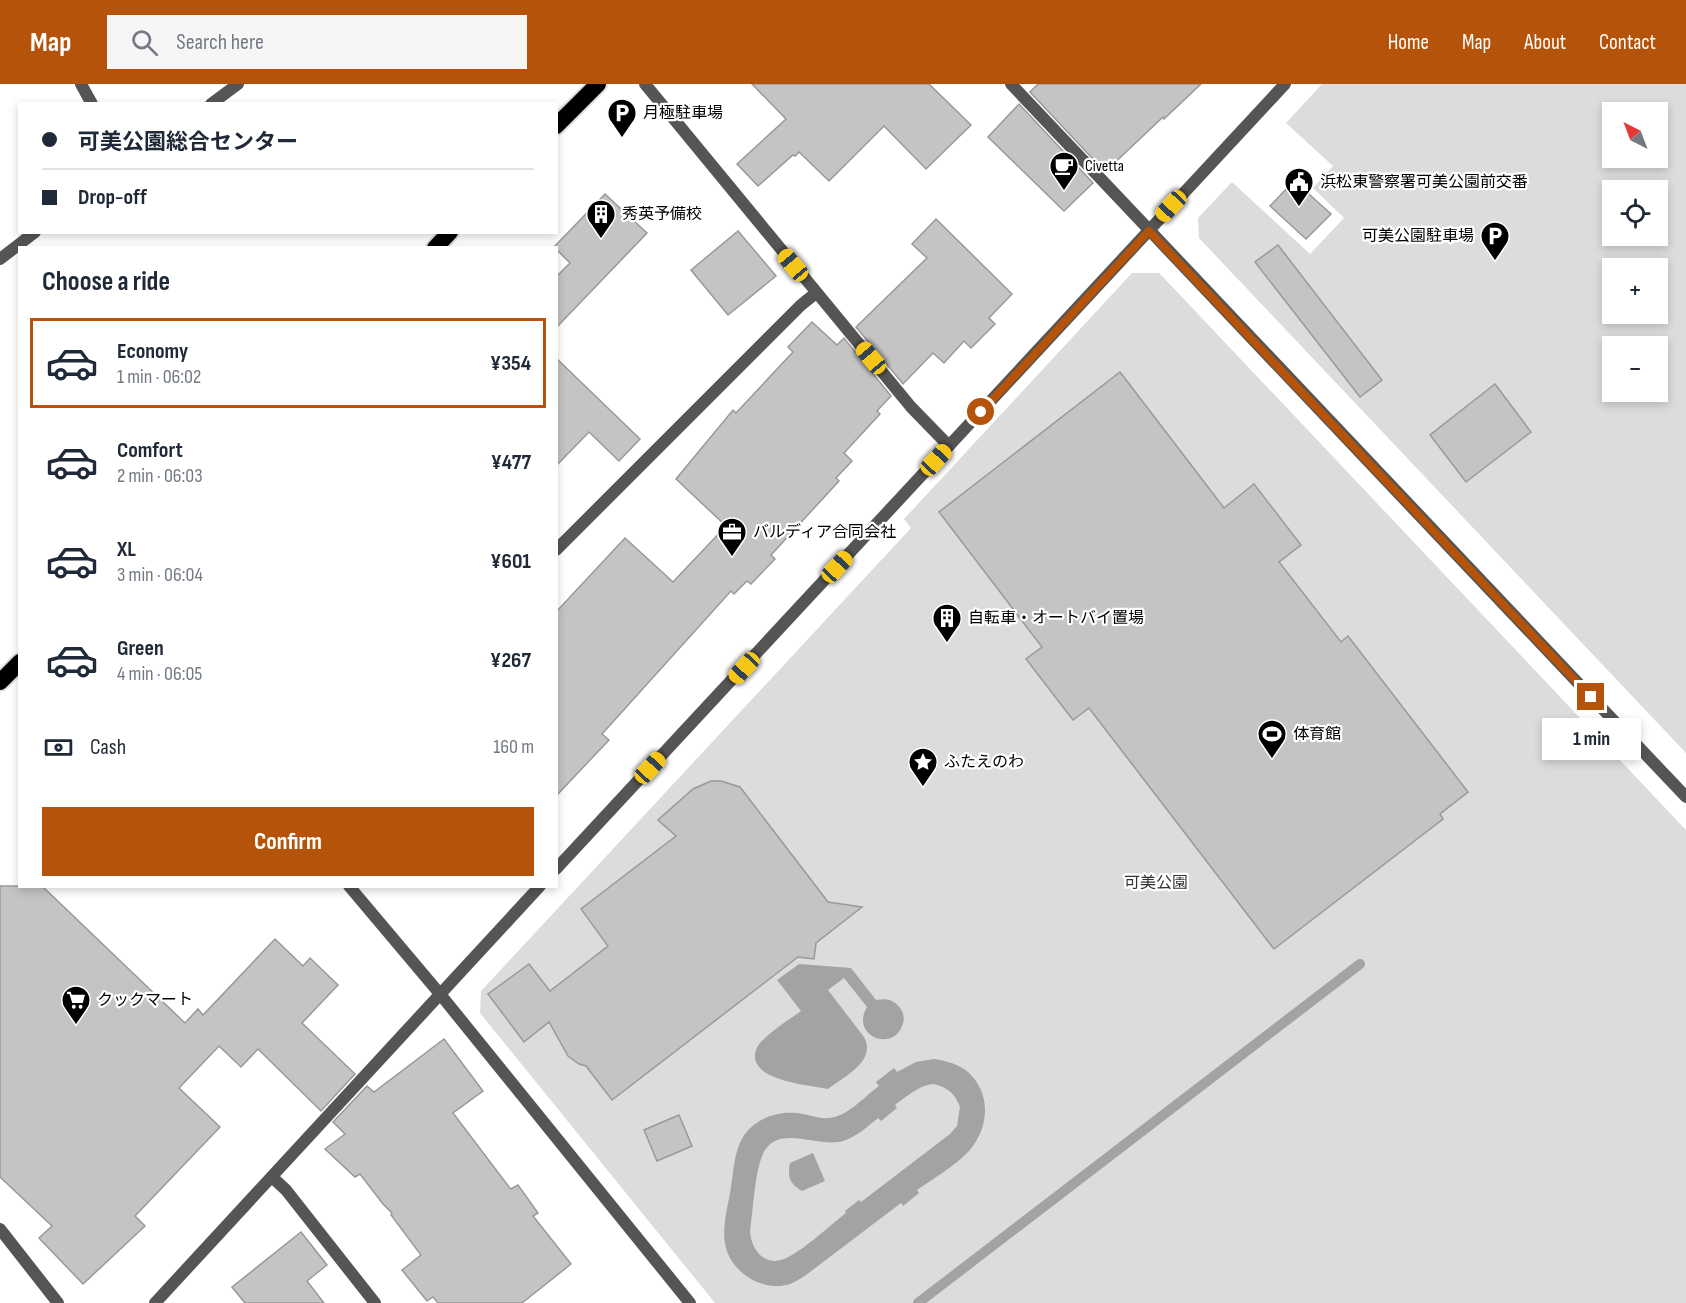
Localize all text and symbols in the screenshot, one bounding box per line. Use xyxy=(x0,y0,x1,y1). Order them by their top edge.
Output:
search box xyxy=(107,15,527,69)
text: Map xyxy=(30,26,71,59)
icon: search xyxy=(128,26,161,59)
text: Search here xyxy=(176,29,264,56)
text: Home xyxy=(1388,30,1429,55)
text: Map xyxy=(1462,30,1491,55)
text: About xyxy=(1524,30,1566,55)
text: Contact xyxy=(1599,30,1656,55)
parking icon: 月極駐車場 xyxy=(606,97,638,139)
north arrow xyxy=(1602,102,1668,168)
map controls xyxy=(1602,102,1668,402)
place label: 月極駐車場 xyxy=(643,104,723,123)
text: 可美公園総合センター xyxy=(78,129,298,156)
cafe icon: Civetta xyxy=(1048,150,1080,192)
place label: Civetta xyxy=(1085,157,1124,176)
public building icon: 浜松東警察署可美公園前交番 xyxy=(1283,166,1315,208)
place label: 浜松東警察署可美公園前交番 xyxy=(1320,173,1528,192)
button: locate xyxy=(1602,180,1668,246)
text: Drop-off xyxy=(78,184,147,211)
car xyxy=(1152,187,1190,225)
building icon: 秀英予備校 xyxy=(585,198,617,240)
place label: 秀英予備校 xyxy=(622,205,702,224)
parking icon: 可美公園駐車場 xyxy=(1479,220,1511,262)
place label: 可美公園駐車場 xyxy=(1362,227,1474,246)
car xyxy=(775,245,811,285)
button: + xyxy=(1602,258,1668,324)
text: Choose a ride xyxy=(42,266,170,298)
icon: car xyxy=(45,336,99,390)
button: − xyxy=(1602,336,1668,402)
text: Economy xyxy=(117,338,188,365)
car xyxy=(853,338,889,378)
text: ¥354 xyxy=(490,350,531,377)
text: 1 min · 06:02 xyxy=(117,365,201,389)
route start xyxy=(967,398,994,425)
icon: car xyxy=(45,435,99,489)
text: Comfort xyxy=(117,437,183,464)
car xyxy=(917,441,955,479)
text: ¥477 xyxy=(491,449,531,476)
text: 2 min · 06:03 xyxy=(117,464,203,488)
office icon: バルディア合同会社 xyxy=(716,516,748,558)
place label: バルディア合同会社 xyxy=(753,523,896,542)
icon: car xyxy=(45,534,99,588)
text: XL xyxy=(117,536,136,563)
text: ¥601 xyxy=(490,548,531,575)
car xyxy=(818,548,856,586)
text: 3 min · 06:04 xyxy=(117,563,203,587)
building icon: 自転車・オートバイ置場 xyxy=(931,602,963,644)
place label: 自転車・オートバイ置場 xyxy=(968,609,1144,628)
icon: car xyxy=(45,633,99,687)
text: Green xyxy=(117,635,164,662)
text: ¥267 xyxy=(490,647,531,674)
car xyxy=(725,649,763,687)
text: 4 min · 06:05 xyxy=(117,662,202,686)
route end xyxy=(1577,683,1604,710)
sports icon: 体育館 xyxy=(1256,718,1288,760)
callout: 1 min xyxy=(1542,718,1640,760)
place label: 体育館 xyxy=(1293,725,1341,744)
text: 1 min xyxy=(1573,727,1610,751)
icon: cash xyxy=(42,731,75,764)
text: Cash xyxy=(90,734,126,761)
text: 160 m xyxy=(493,735,534,759)
place icon: ふたえのわ xyxy=(907,746,939,788)
car xyxy=(631,749,669,787)
place label: ふたえのわ xyxy=(944,753,1024,772)
button: Confirm xyxy=(42,807,534,876)
park label: 可美公園 xyxy=(1124,874,1188,893)
supermarket icon: クックマート xyxy=(60,984,92,1026)
place label: クックマート xyxy=(97,991,193,1010)

